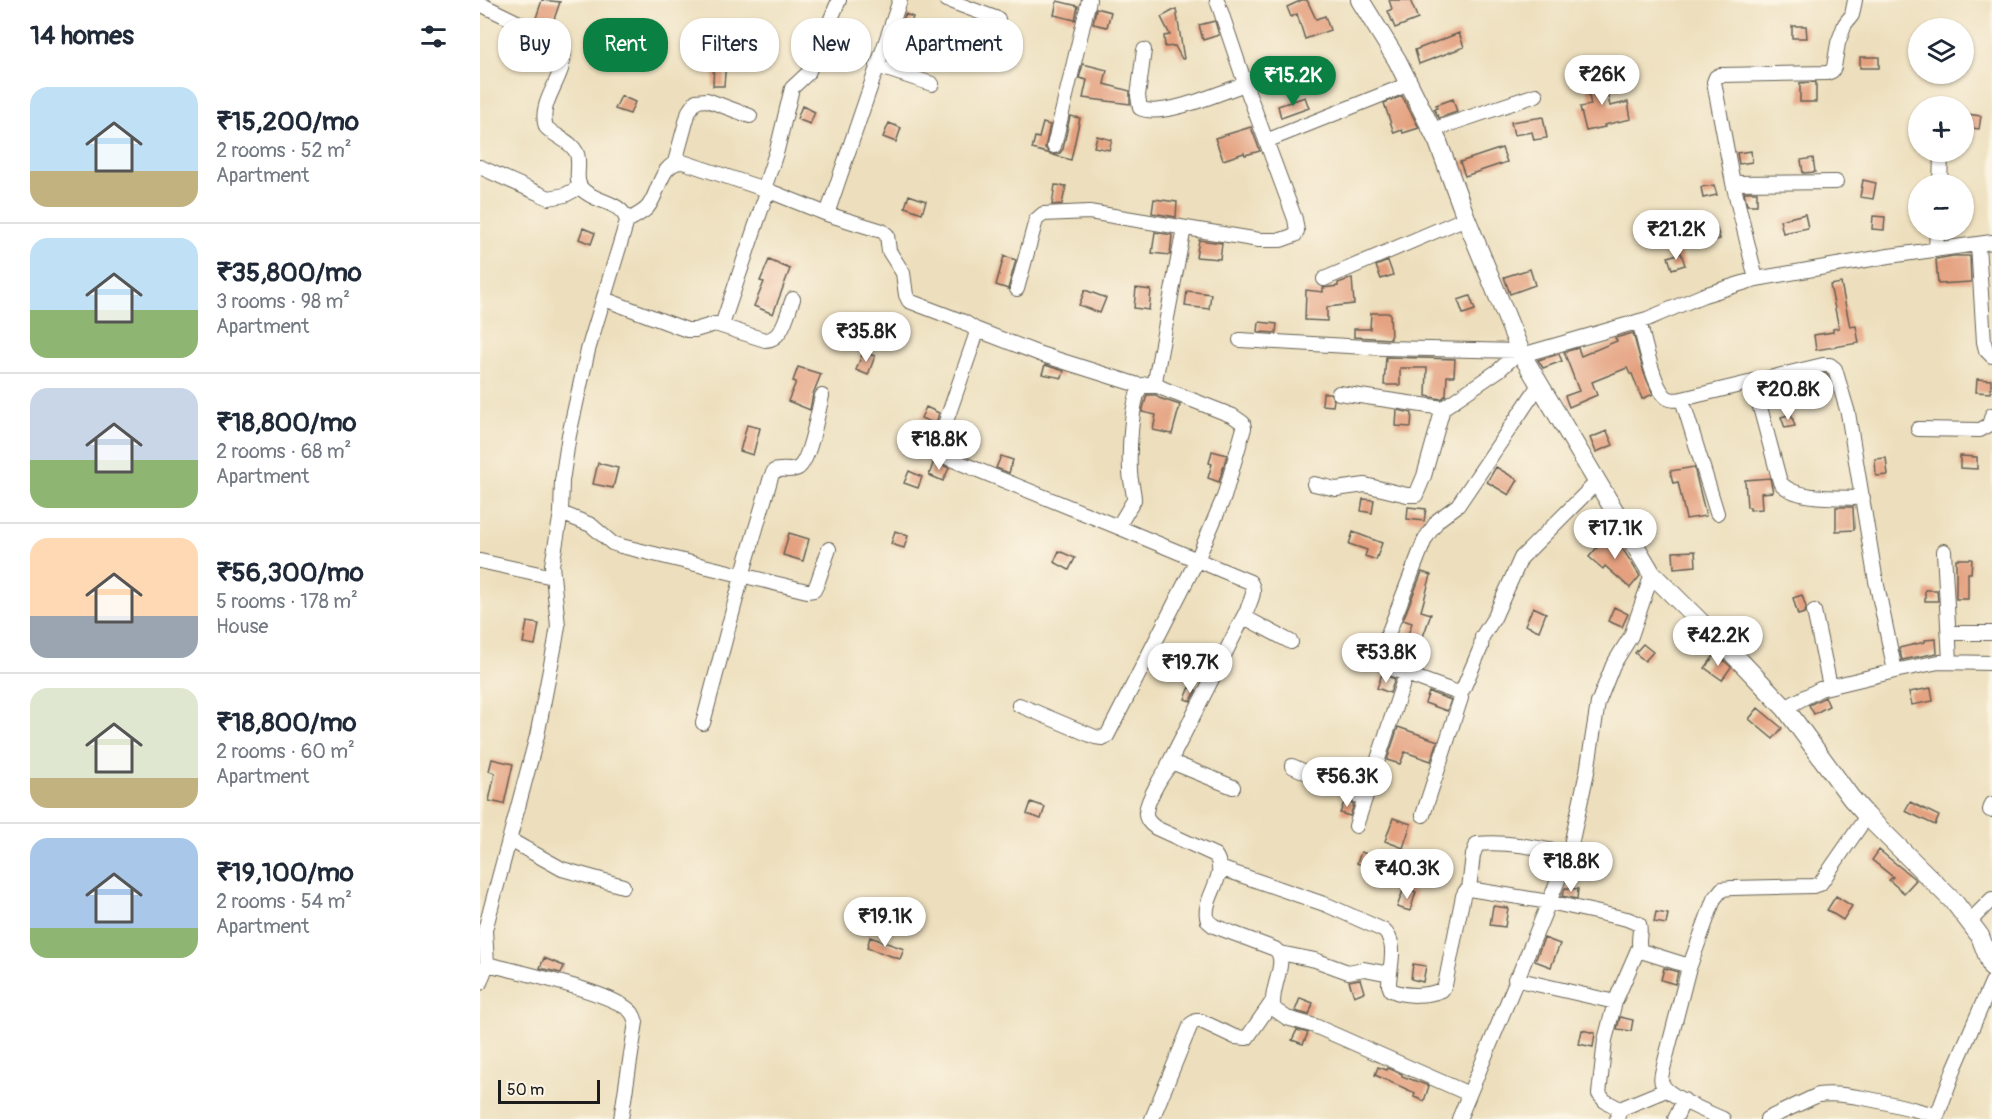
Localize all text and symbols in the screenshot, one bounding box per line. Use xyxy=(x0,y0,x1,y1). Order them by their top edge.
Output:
chip: Buy xyxy=(498,18,571,72)
chip: Rent xyxy=(583,18,668,72)
chip: Filters xyxy=(680,18,779,72)
chip: New xyxy=(791,18,871,72)
chip: Apartment xyxy=(883,18,1023,72)
map controls xyxy=(1908,18,1974,240)
button: layers xyxy=(1908,18,1974,84)
text: 14 homes xyxy=(30,20,134,52)
icon: filters xyxy=(417,20,450,53)
pin: ₹26K xyxy=(1566,55,1638,106)
pin: ₹15.2K xyxy=(1244,56,1342,107)
text: ₹26K xyxy=(1579,62,1625,87)
text: ₹15.2K xyxy=(1264,63,1322,88)
button: + xyxy=(1908,96,1974,162)
text: ₹15,200/mo xyxy=(216,106,359,138)
icon: home xyxy=(78,111,150,183)
text: 2 rooms · 52 m² xyxy=(216,138,352,163)
text: Apartment xyxy=(216,163,309,188)
button: − xyxy=(1908,174,1974,240)
pin: ₹21.2K xyxy=(1627,210,1725,261)
text: ₹21.2K xyxy=(1647,217,1705,242)
text: ₹35,800/mo xyxy=(216,257,362,289)
icon: home xyxy=(78,262,150,334)
text: 3 rooms · 98 m² xyxy=(216,289,350,314)
pin: ₹35.8K xyxy=(817,312,915,363)
text: Apartment xyxy=(216,314,309,339)
text: ₹35.8K xyxy=(836,319,896,344)
pin: ₹20.8K xyxy=(1739,370,1837,421)
text: ₹20.8K xyxy=(1756,377,1820,402)
text: ₹18,800/mo xyxy=(216,407,356,439)
icon: home xyxy=(78,412,150,484)
pin: ₹18.8K xyxy=(890,420,988,471)
text: ₹18.8K xyxy=(911,427,967,452)
text: 2 rooms · 68 m² xyxy=(216,439,351,464)
text: Apartment xyxy=(216,464,309,489)
pin: ₹17.1K xyxy=(1566,509,1664,560)
text: ₹17.1K xyxy=(1588,516,1642,541)
text: ₹56,300/mo xyxy=(216,557,364,589)
icon: home xyxy=(78,562,150,634)
text: 5 rooms · 178 m² xyxy=(216,589,358,614)
text: House xyxy=(216,614,268,639)
pin: ₹42.2K xyxy=(1669,616,1767,667)
text: ₹42.2K xyxy=(1687,623,1749,648)
pin: ₹53.8K xyxy=(1337,633,1435,684)
text: ₹53.8K xyxy=(1356,640,1416,665)
pin: ₹19.7K xyxy=(1141,643,1239,694)
text: ₹19.7K xyxy=(1161,650,1219,675)
text: ₹18,800/mo xyxy=(216,707,356,739)
icon: home xyxy=(78,712,150,784)
text: 2 rooms · 60 m² xyxy=(216,739,355,764)
pin: ₹56.3K xyxy=(1298,757,1396,808)
text: Apartment xyxy=(216,764,309,789)
text: ₹56.3K xyxy=(1316,764,1378,789)
pin: ₹18.8K xyxy=(1522,842,1620,893)
pin: ₹40.3K xyxy=(1358,849,1456,900)
text: ₹18.8K xyxy=(1543,849,1599,874)
text: ₹40.3K xyxy=(1375,856,1439,881)
text: ₹19,100/mo xyxy=(216,857,354,889)
icon: home xyxy=(78,862,150,934)
text: 2 rooms · 54 m² xyxy=(216,889,352,914)
pin: ₹19.1K xyxy=(836,897,934,948)
text: ₹19.1K xyxy=(858,904,912,929)
text: Apartment xyxy=(216,914,309,939)
scale bar xyxy=(498,1077,600,1104)
text: 50 m xyxy=(507,1080,544,1100)

